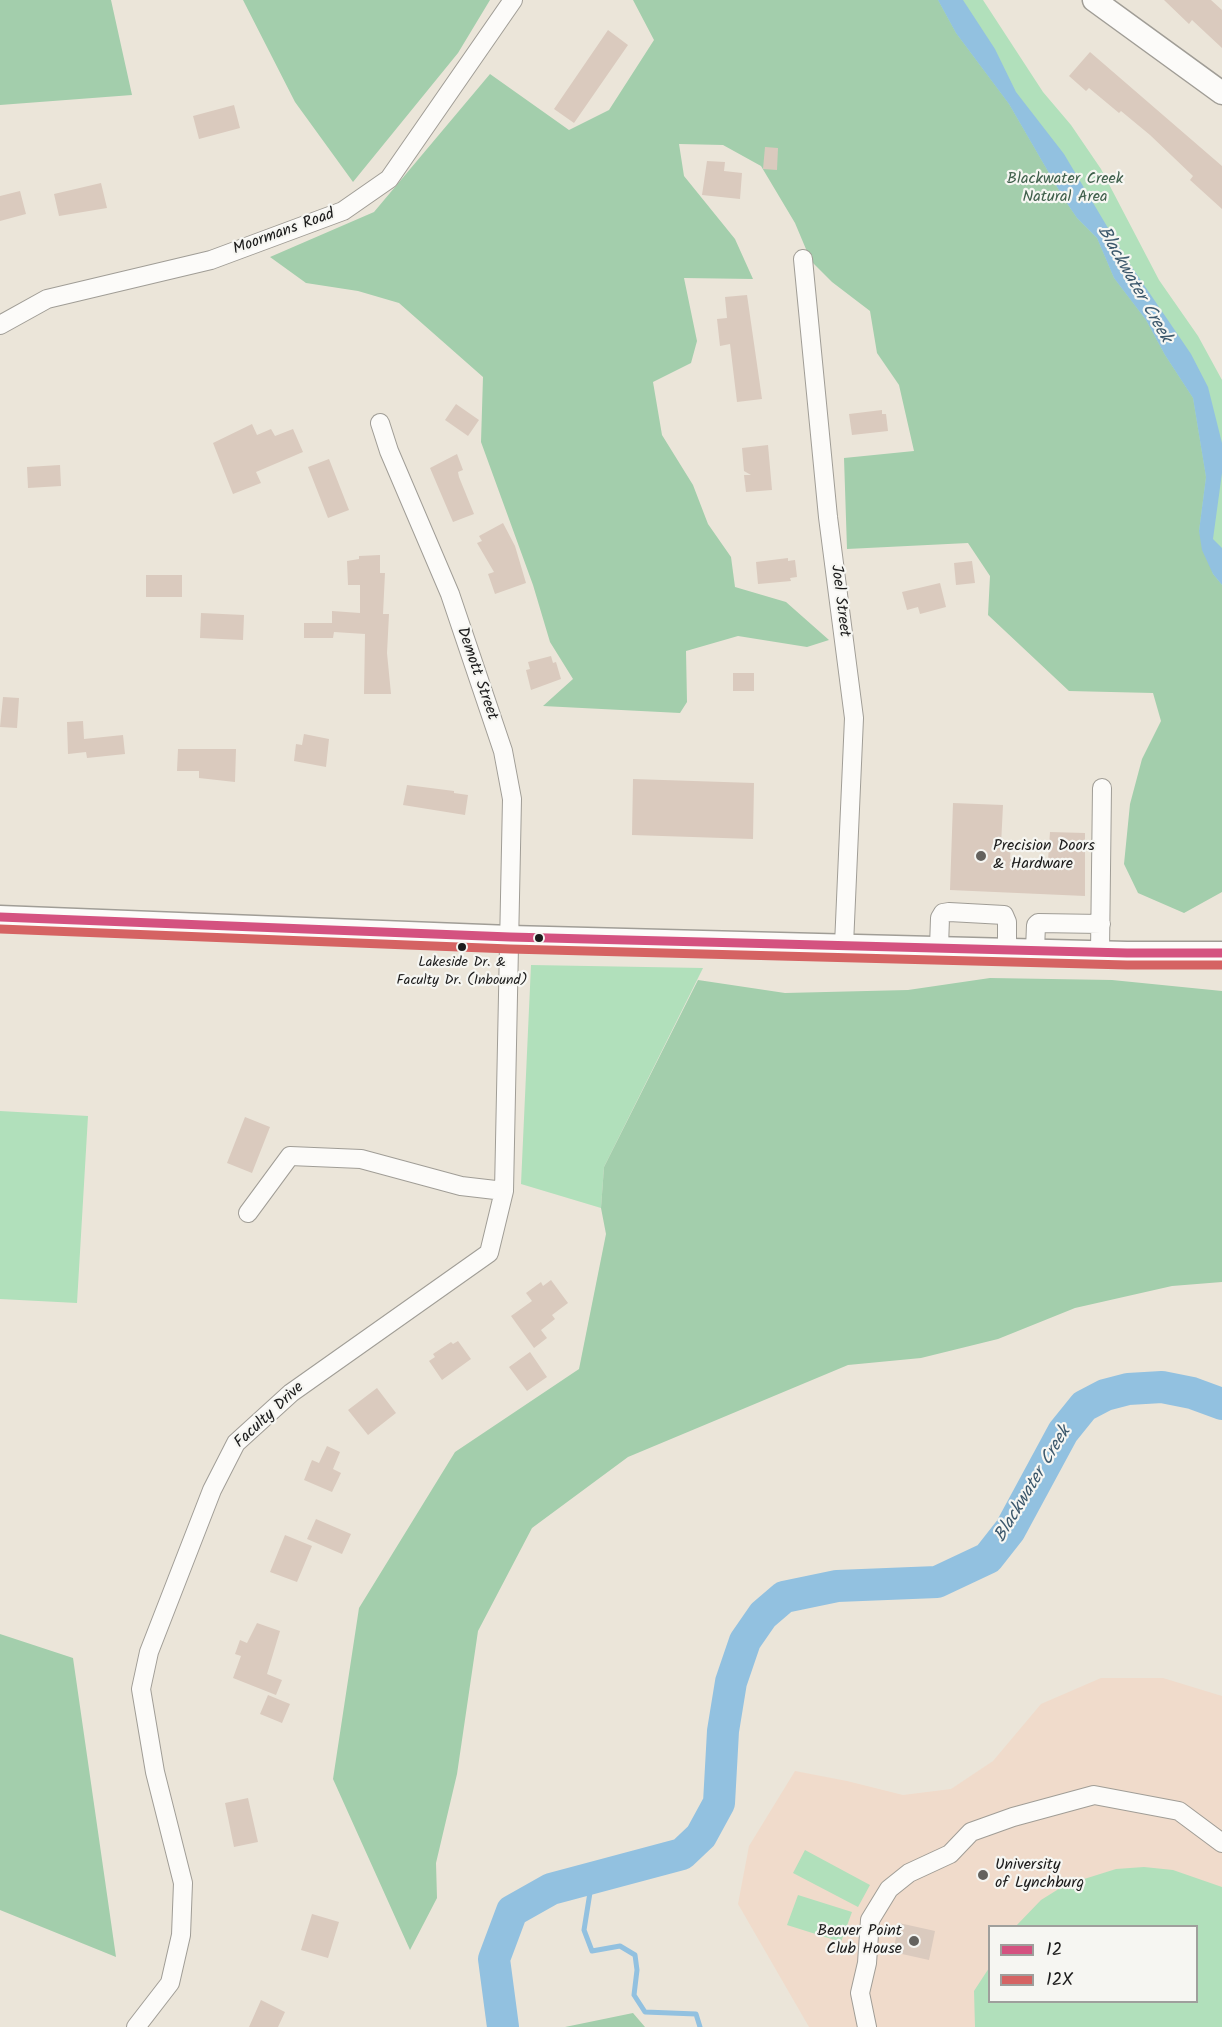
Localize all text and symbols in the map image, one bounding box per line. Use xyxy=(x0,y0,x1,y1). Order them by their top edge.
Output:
park label: Blackwater Creek Natural Area xyxy=(1007,170,1123,208)
street label: Moormans Road xyxy=(231,206,337,260)
water label: Blackwater Creek xyxy=(1091,223,1175,347)
street label: Joel Street xyxy=(825,564,853,638)
street label: Demott Street xyxy=(451,625,501,723)
place label: Precision Doors & Hardware xyxy=(993,837,1095,875)
marker: Precision Doors & Hardware xyxy=(974,849,988,863)
unlabelled marker xyxy=(533,932,545,944)
marker: Lakeside Dr. & Faculty Dr. (Inbound) xyxy=(456,941,468,953)
place label: Lakeside Dr. & Faculty Dr. (Inbound) xyxy=(397,956,527,988)
street label: Faculty Drive xyxy=(231,1379,309,1453)
water label: Blackwater Creek xyxy=(991,1423,1077,1547)
place label: University of Lynchburg xyxy=(995,1856,1084,1894)
marker: University of Lynchburg xyxy=(976,1868,990,1882)
place label: Beaver Point Club House xyxy=(817,1922,902,1960)
legend xyxy=(988,1925,1198,2003)
marker: Beaver Point Club House xyxy=(907,1934,921,1948)
text: 12 xyxy=(1046,1936,1062,1965)
text: 12X xyxy=(1046,1966,1073,1995)

